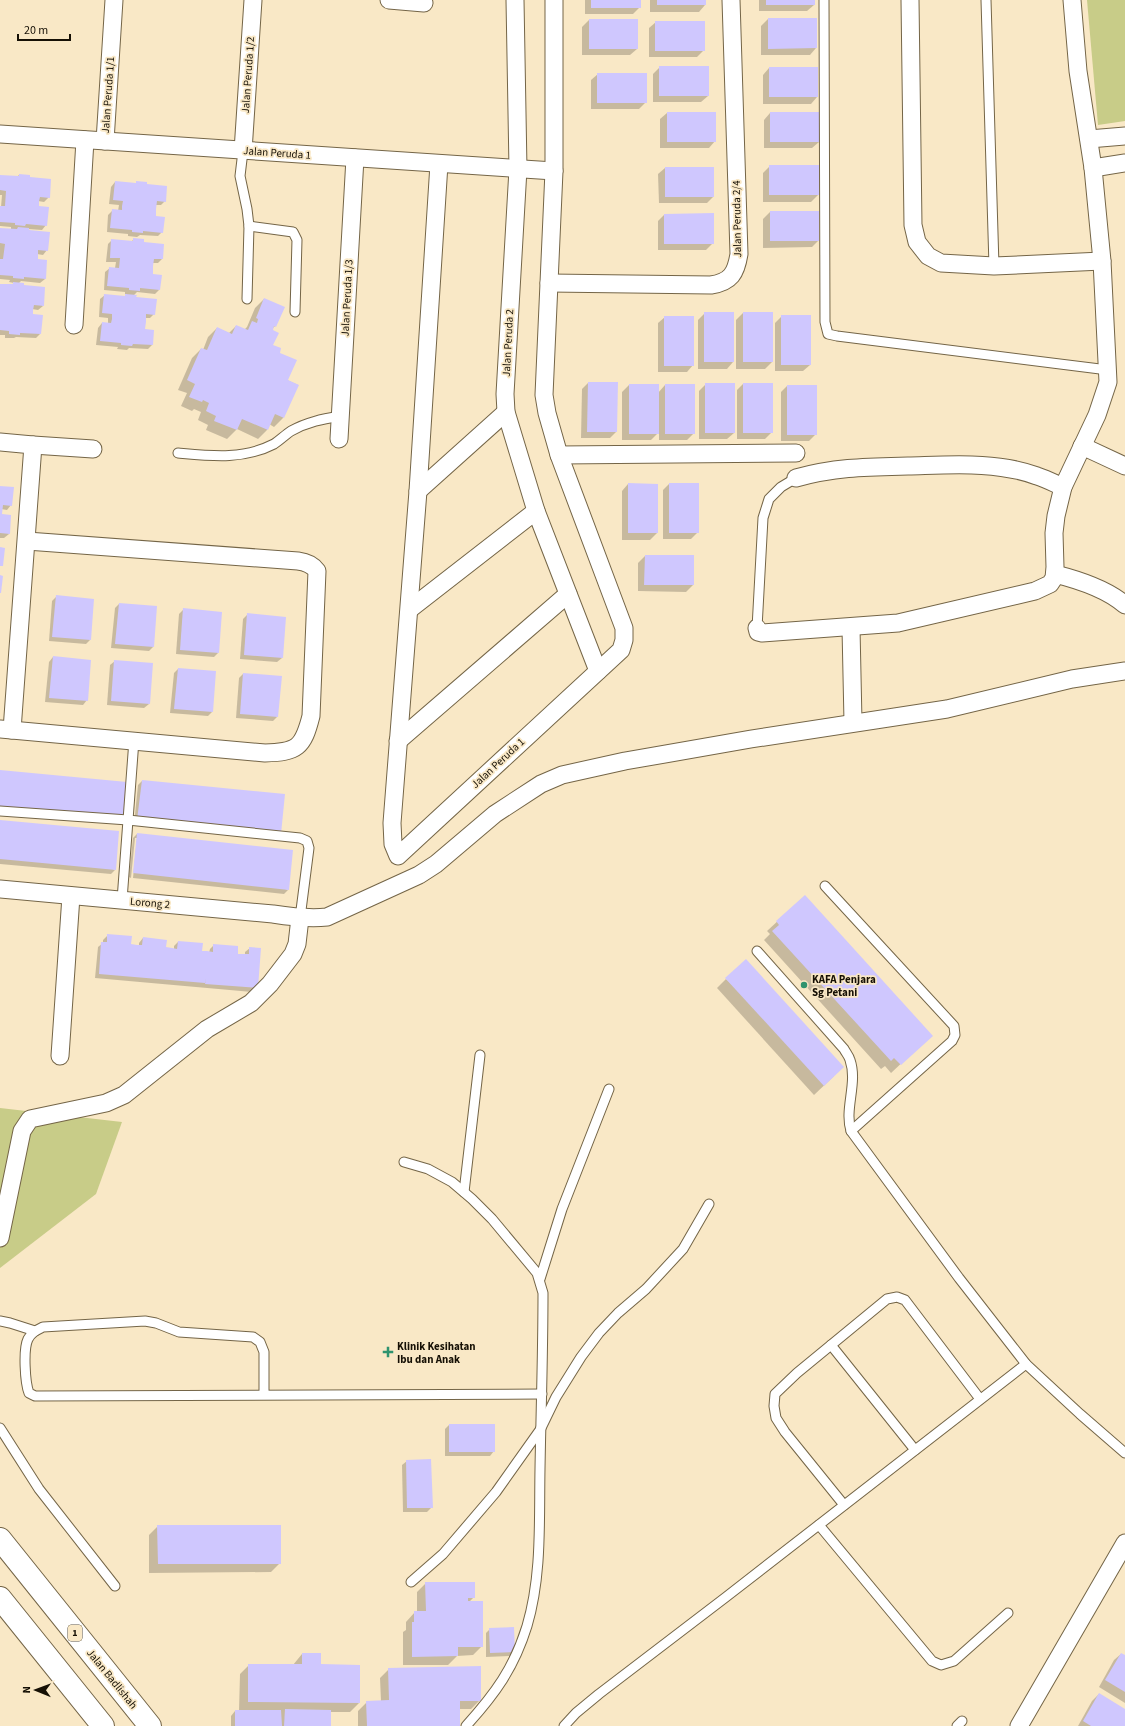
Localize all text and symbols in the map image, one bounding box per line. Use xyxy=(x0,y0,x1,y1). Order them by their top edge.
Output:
scale bar xyxy=(18,16,70,42)
text: 20 m xyxy=(24,22,48,39)
street label: Jalan Peruda 1/2 xyxy=(238,36,258,114)
street label: Jalan Peruda 1/1 xyxy=(98,56,118,134)
street label: Jalan Peruda 1 xyxy=(243,143,311,163)
street label: Jalan Peruda 2/4 xyxy=(729,180,745,258)
street label: Jalan Peruda 1/3 xyxy=(337,259,357,337)
street label: Jalan Peruda 2 xyxy=(499,309,517,377)
street label: Jalan Peruda 1 xyxy=(468,734,528,792)
street label: Lorong 2 xyxy=(129,894,171,912)
place label: KAFA Penjara Sg Petani xyxy=(812,972,876,1000)
marker: KAFA Penjara Sg Petani xyxy=(799,980,809,990)
place label: Klinik Kesihatan Ibu dan Anak xyxy=(397,1339,476,1367)
marker: Klinik Kesihatan Ibu dan Anak xyxy=(382,1346,394,1358)
road number: 1 xyxy=(68,1625,82,1641)
street label: Jalan Badlishah xyxy=(83,1646,141,1712)
north arrow xyxy=(16,1670,56,1710)
text: N xyxy=(19,1686,34,1694)

